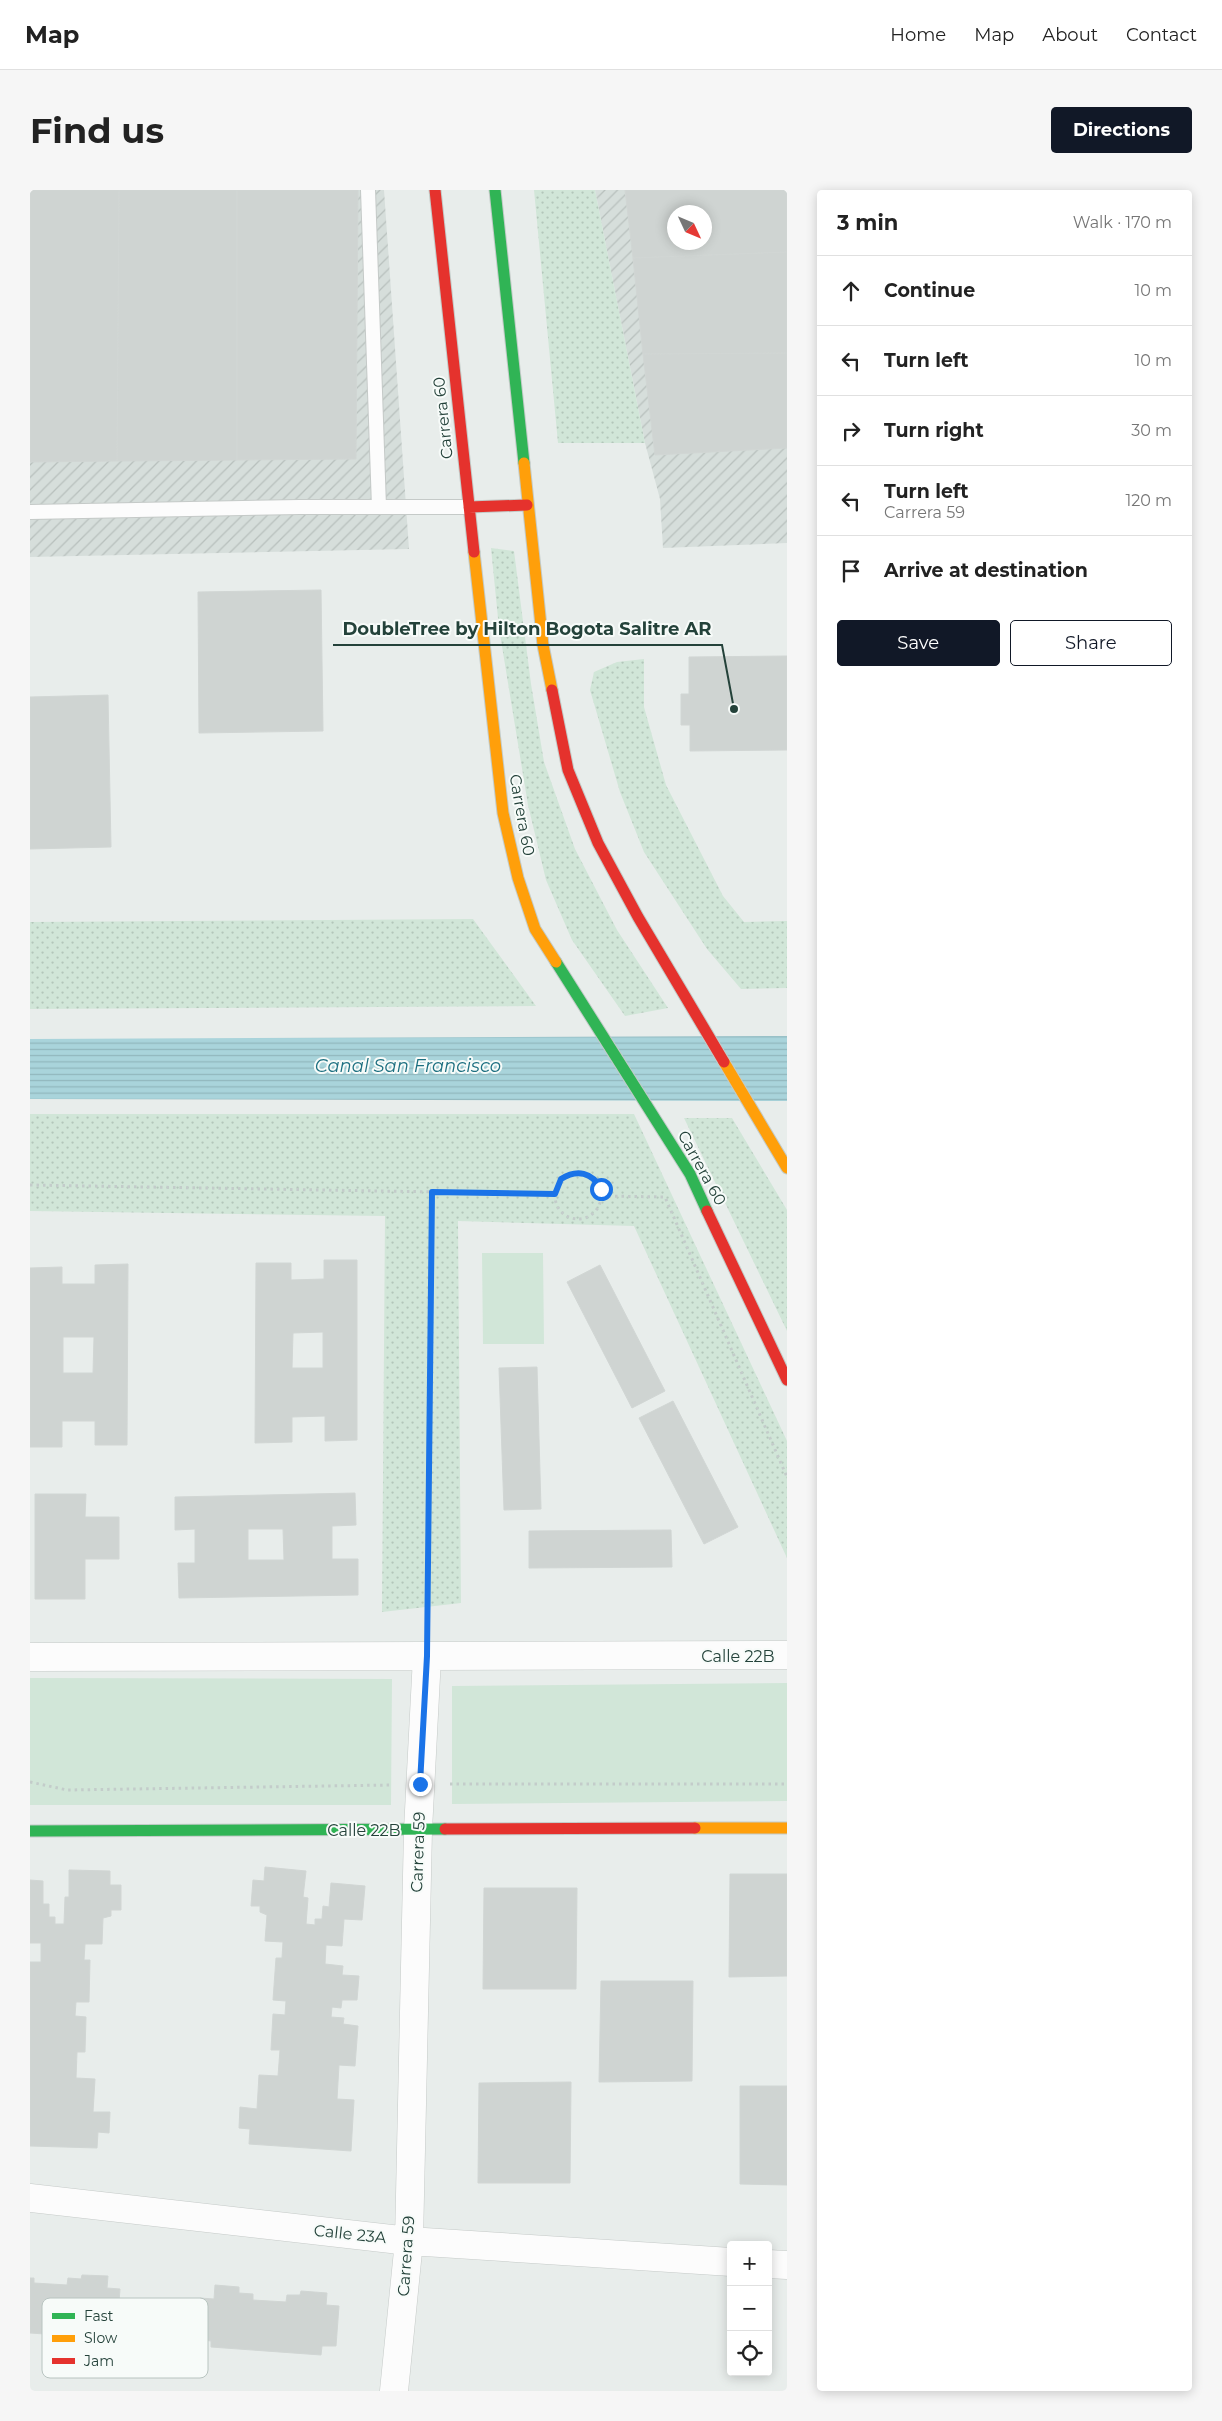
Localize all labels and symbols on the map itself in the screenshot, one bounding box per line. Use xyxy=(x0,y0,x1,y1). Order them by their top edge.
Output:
north arrow xyxy=(667,205,712,250)
street label: Carrera 60 xyxy=(429,376,457,460)
callout: DoubleTree by Hilton Bogota Salitre AR xyxy=(333,612,722,645)
text: DoubleTree by Hilton Bogota Salitre AR xyxy=(342,618,712,640)
street label: Carrera 60 xyxy=(505,773,539,857)
water label: Canal San Francisco xyxy=(315,1055,501,1077)
street label: Carrera 60 xyxy=(674,1127,730,1209)
route start xyxy=(590,1178,613,1201)
street label: Calle 22B xyxy=(701,1647,775,1666)
route end xyxy=(409,1773,432,1796)
street label: Carrera 59 xyxy=(407,1811,429,1893)
street label: Calle 22B xyxy=(327,1821,401,1840)
street label: Carrera 59 xyxy=(394,2215,418,2297)
street label: Calle 23A xyxy=(313,2221,388,2247)
legend xyxy=(42,2298,208,2378)
text: Fast xyxy=(84,2307,114,2325)
text: Slow xyxy=(84,2329,118,2347)
text: Jam xyxy=(83,2352,114,2370)

